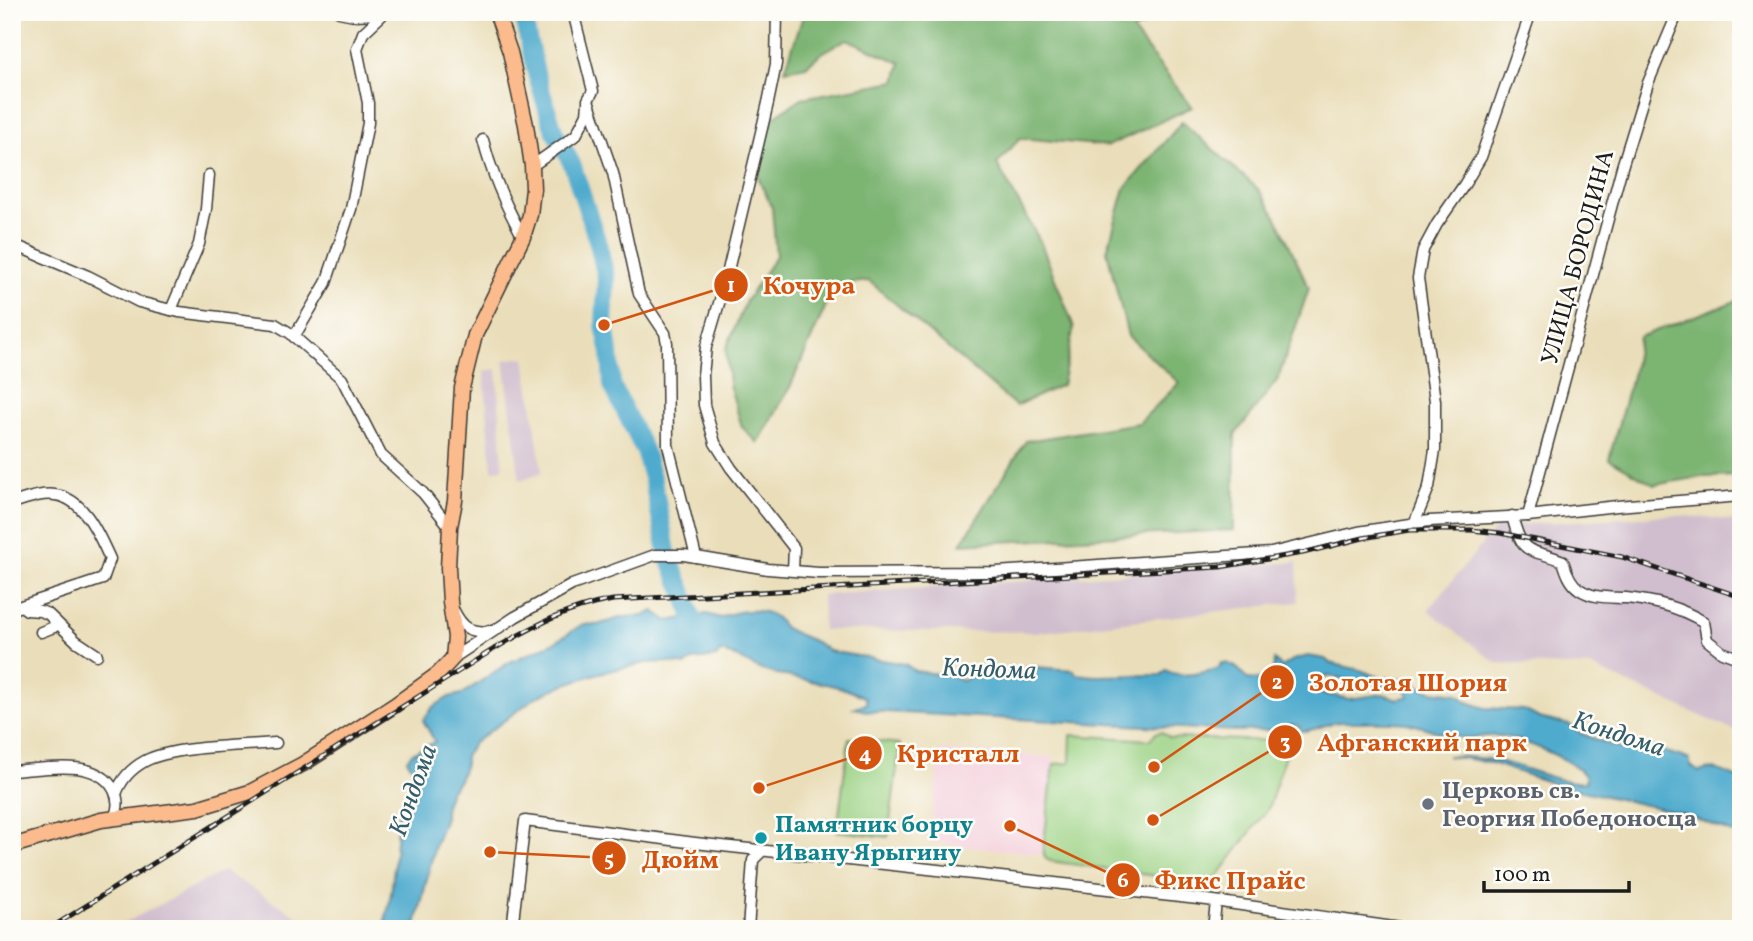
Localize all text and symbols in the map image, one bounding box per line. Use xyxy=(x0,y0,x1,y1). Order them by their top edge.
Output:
street label: УЛИЦА БОРОДИНА xyxy=(1534,146,1624,369)
callout: Кочура xyxy=(713,262,869,309)
text: Кочура xyxy=(762,269,856,305)
text: 1 xyxy=(727,272,735,301)
water label: Кондома xyxy=(941,650,1037,690)
callout: Золотая Шория xyxy=(1259,658,1521,705)
text: Золотая Шория xyxy=(1309,666,1507,702)
text: 2 xyxy=(1272,669,1282,698)
water label: Кондома xyxy=(1567,703,1669,767)
callout: Афганский парк xyxy=(1268,718,1541,765)
text: Афганский парк xyxy=(1317,726,1528,762)
text: 3 xyxy=(1280,729,1290,758)
callout: Кристалл xyxy=(847,730,1033,777)
text: Кристалл xyxy=(896,737,1020,773)
water label: Кондома xyxy=(381,740,447,842)
text: 4 xyxy=(859,741,872,770)
place label: Церковь св. Георгия Победоносца xyxy=(1442,775,1697,837)
marker: Церковь св. Георгия Победоносца xyxy=(1420,796,1436,812)
place label: Памятник борцу Ивану Ярыгину xyxy=(775,809,974,871)
marker: Памятник борцу Ивану Ярыгину xyxy=(753,830,769,846)
callout: Дюйм xyxy=(592,835,732,882)
text: Дюйм xyxy=(641,843,719,879)
text: 5 xyxy=(604,846,614,875)
scale bar xyxy=(1484,850,1629,894)
callout: Фикс Прайс xyxy=(1105,856,1320,903)
text: 100 m xyxy=(1494,861,1551,890)
text: Фикс Прайс xyxy=(1154,864,1306,900)
text: 6 xyxy=(1117,867,1129,896)

